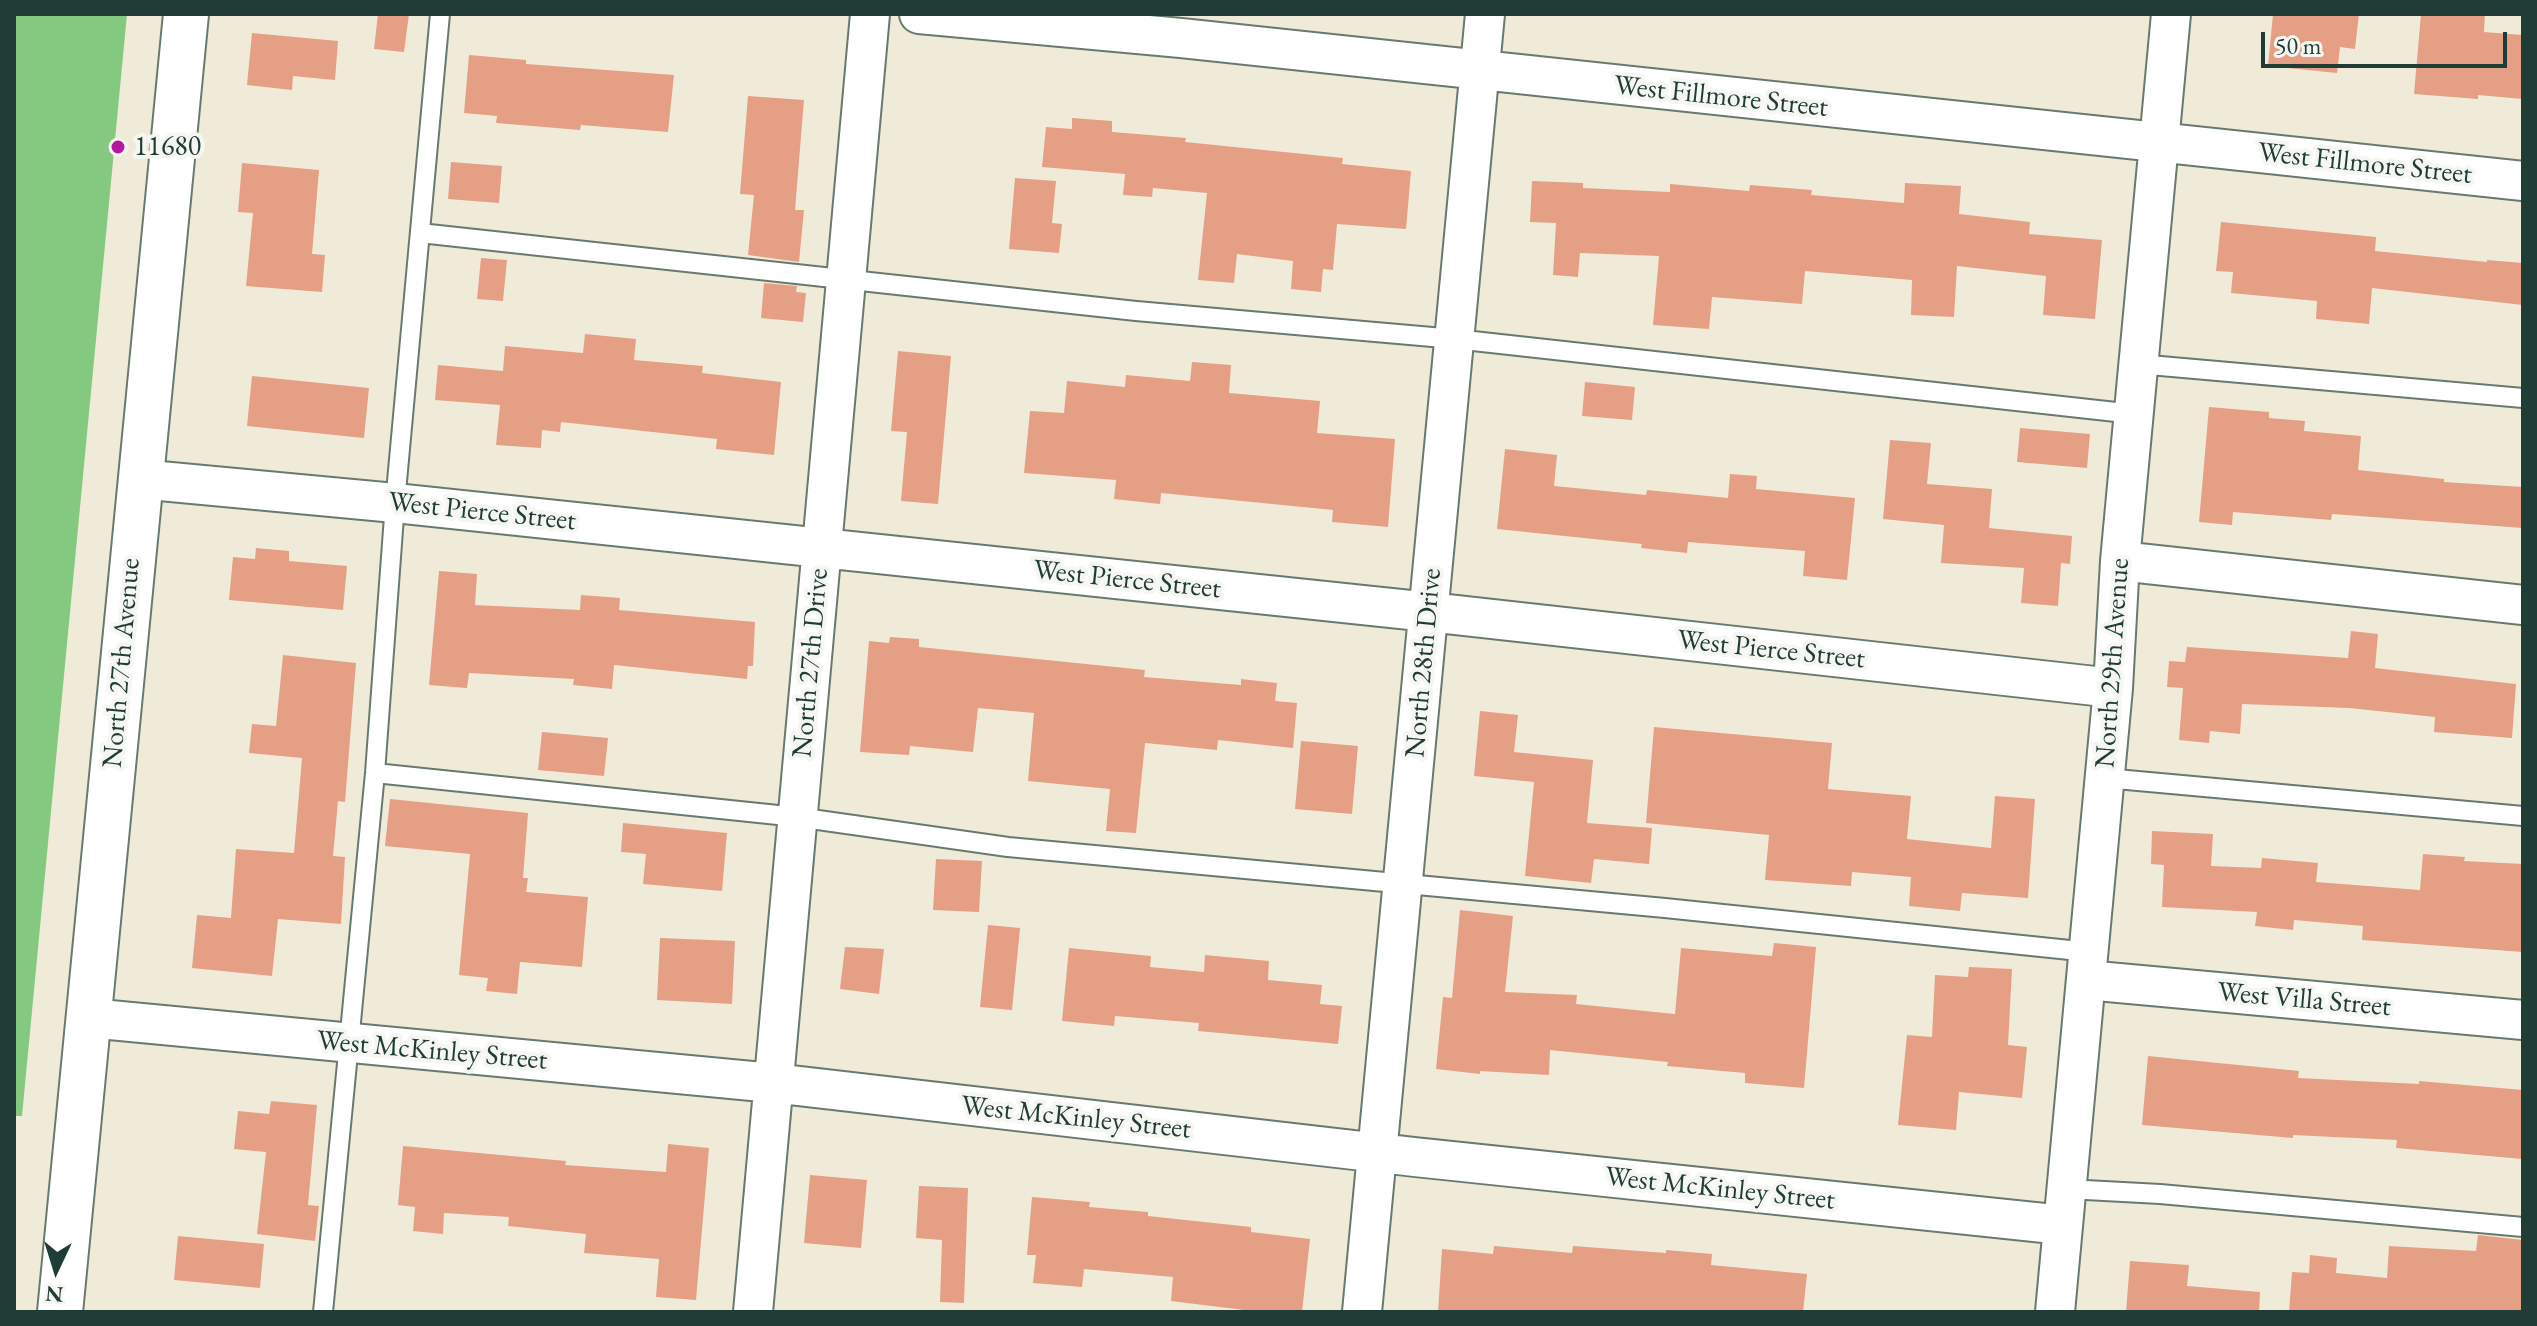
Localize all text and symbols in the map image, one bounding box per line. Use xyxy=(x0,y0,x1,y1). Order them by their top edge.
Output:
scale bar xyxy=(2265,16,2511,66)
text: 50 m xyxy=(2275,30,2322,61)
street label: West Fillmore Street xyxy=(1612,69,1830,125)
place label: 11680 xyxy=(134,130,201,164)
street label: West Fillmore Street xyxy=(2256,136,2474,192)
marker: 11680 xyxy=(109,138,127,156)
street label: West Pierce Street xyxy=(386,485,578,539)
street label: West Pierce Street xyxy=(1031,553,1223,607)
street label: North 27th Avenue xyxy=(96,557,148,769)
street label: North 29th Avenue xyxy=(2089,557,2137,769)
street label: North 27th Drive xyxy=(786,567,836,759)
street label: North 28th Drive xyxy=(1399,567,1449,759)
street label: West Pierce Street xyxy=(1675,623,1867,677)
street label: West Villa Street xyxy=(2216,976,2392,1024)
street label: West McKinley Street xyxy=(315,1024,549,1078)
street label: West McKinley Street xyxy=(959,1089,1193,1147)
street label: West McKinley Street xyxy=(1603,1160,1837,1218)
north arrow xyxy=(16,1230,96,1310)
text: N xyxy=(44,1279,64,1310)

